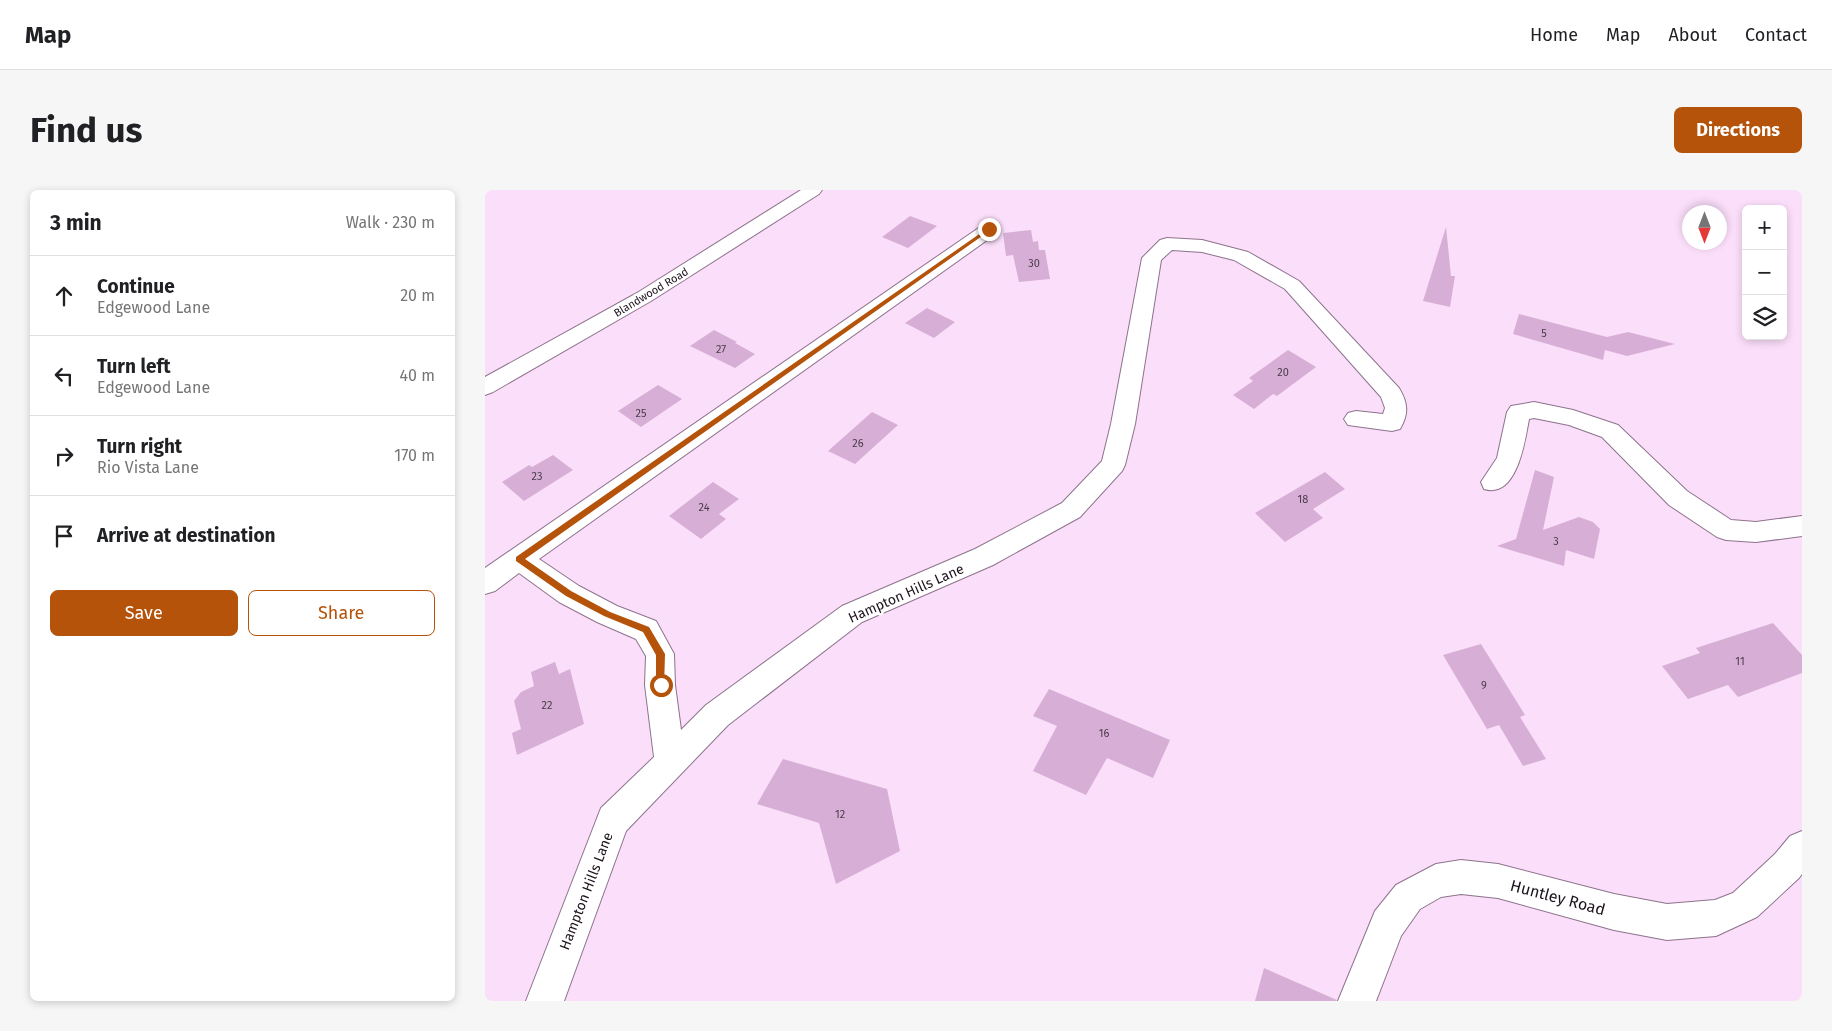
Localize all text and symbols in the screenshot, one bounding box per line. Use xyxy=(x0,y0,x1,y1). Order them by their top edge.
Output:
text: Map xyxy=(25,21,71,49)
text: Home xyxy=(1530,24,1578,46)
text: Map xyxy=(1606,24,1640,46)
text: About xyxy=(1668,24,1717,46)
text: Contact xyxy=(1745,24,1807,46)
button: Directions xyxy=(1674,107,1802,153)
text: Find us xyxy=(30,109,142,151)
north arrow xyxy=(1682,205,1727,250)
map controls xyxy=(1742,205,1787,340)
button: + xyxy=(1742,205,1787,250)
text: 3 min xyxy=(50,210,102,236)
text: Walk · 230 m xyxy=(346,213,435,232)
route end xyxy=(978,218,1001,241)
button: − xyxy=(1742,250,1787,295)
house number: 30 xyxy=(1028,257,1040,270)
street label: Blandwood Road xyxy=(612,265,691,320)
text: Continue xyxy=(97,275,175,298)
icon: ahead xyxy=(50,282,78,310)
text: 20 m xyxy=(400,286,435,305)
button: layers xyxy=(1742,295,1787,340)
text: Edgewood Lane xyxy=(97,298,210,317)
house number: 5 xyxy=(1541,327,1547,340)
house number: 27 xyxy=(716,343,726,356)
text: Turn left xyxy=(97,355,171,378)
icon: left xyxy=(50,362,78,390)
text: 40 m xyxy=(400,366,435,385)
house number: 20 xyxy=(1277,366,1289,379)
text: Edgewood Lane xyxy=(97,378,210,397)
house number: 25 xyxy=(636,407,647,420)
text: Turn right xyxy=(97,435,182,458)
house number: 26 xyxy=(852,437,864,450)
icon: right xyxy=(50,442,78,470)
text: 170 m xyxy=(394,446,435,465)
text: Rio Vista Lane xyxy=(97,458,199,477)
house number: 23 xyxy=(532,470,542,483)
house number: 18 xyxy=(1298,493,1308,506)
house number: 24 xyxy=(699,501,710,514)
icon: arrive xyxy=(50,522,78,550)
text: Arrive at destination xyxy=(97,524,276,547)
house number: 3 xyxy=(1553,535,1559,548)
street label: Hampton Hills Lane xyxy=(846,560,967,627)
button: Save xyxy=(50,590,238,636)
button: Share xyxy=(248,590,435,636)
house number: 11 xyxy=(1735,655,1745,668)
route start xyxy=(650,674,673,697)
house number: 9 xyxy=(1481,679,1487,692)
house number: 22 xyxy=(542,699,552,712)
house number: 16 xyxy=(1099,727,1109,740)
house number: 12 xyxy=(835,808,845,821)
street label: Hampton Hills Lane xyxy=(556,830,617,952)
street label: Huntley Road xyxy=(1508,876,1607,919)

